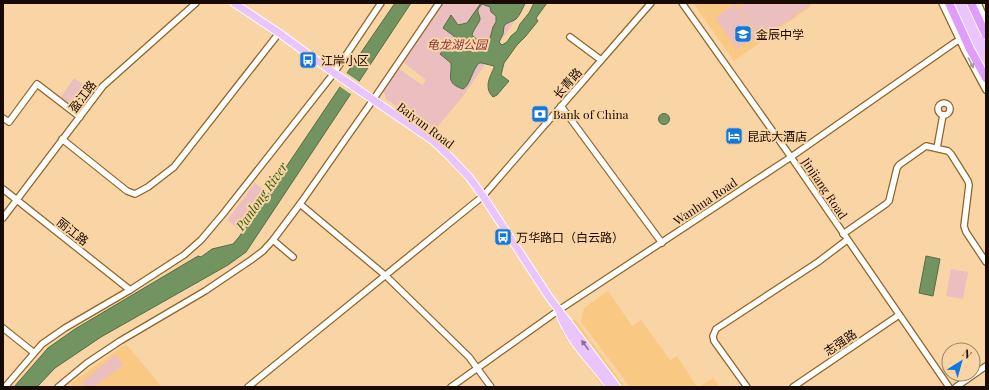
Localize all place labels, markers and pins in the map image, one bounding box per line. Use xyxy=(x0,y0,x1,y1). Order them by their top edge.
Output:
school or university icon: 金辰中学 xyxy=(733,24,753,44)
place label: 金辰中学 xyxy=(756,26,804,42)
bus stop icon: 江岸小区 xyxy=(298,50,318,70)
place label: 江岸小区 xyxy=(321,52,369,68)
bank icon: Bank of China xyxy=(530,104,550,124)
place label: Bank of China xyxy=(553,106,629,122)
hotel icon: 昆武大酒店 xyxy=(724,126,744,146)
place label: 昆武大酒店 xyxy=(747,128,807,144)
bus stop icon: 万华路口（白云路） xyxy=(493,227,513,247)
place label: 万华路口（白云路） xyxy=(516,229,624,245)

